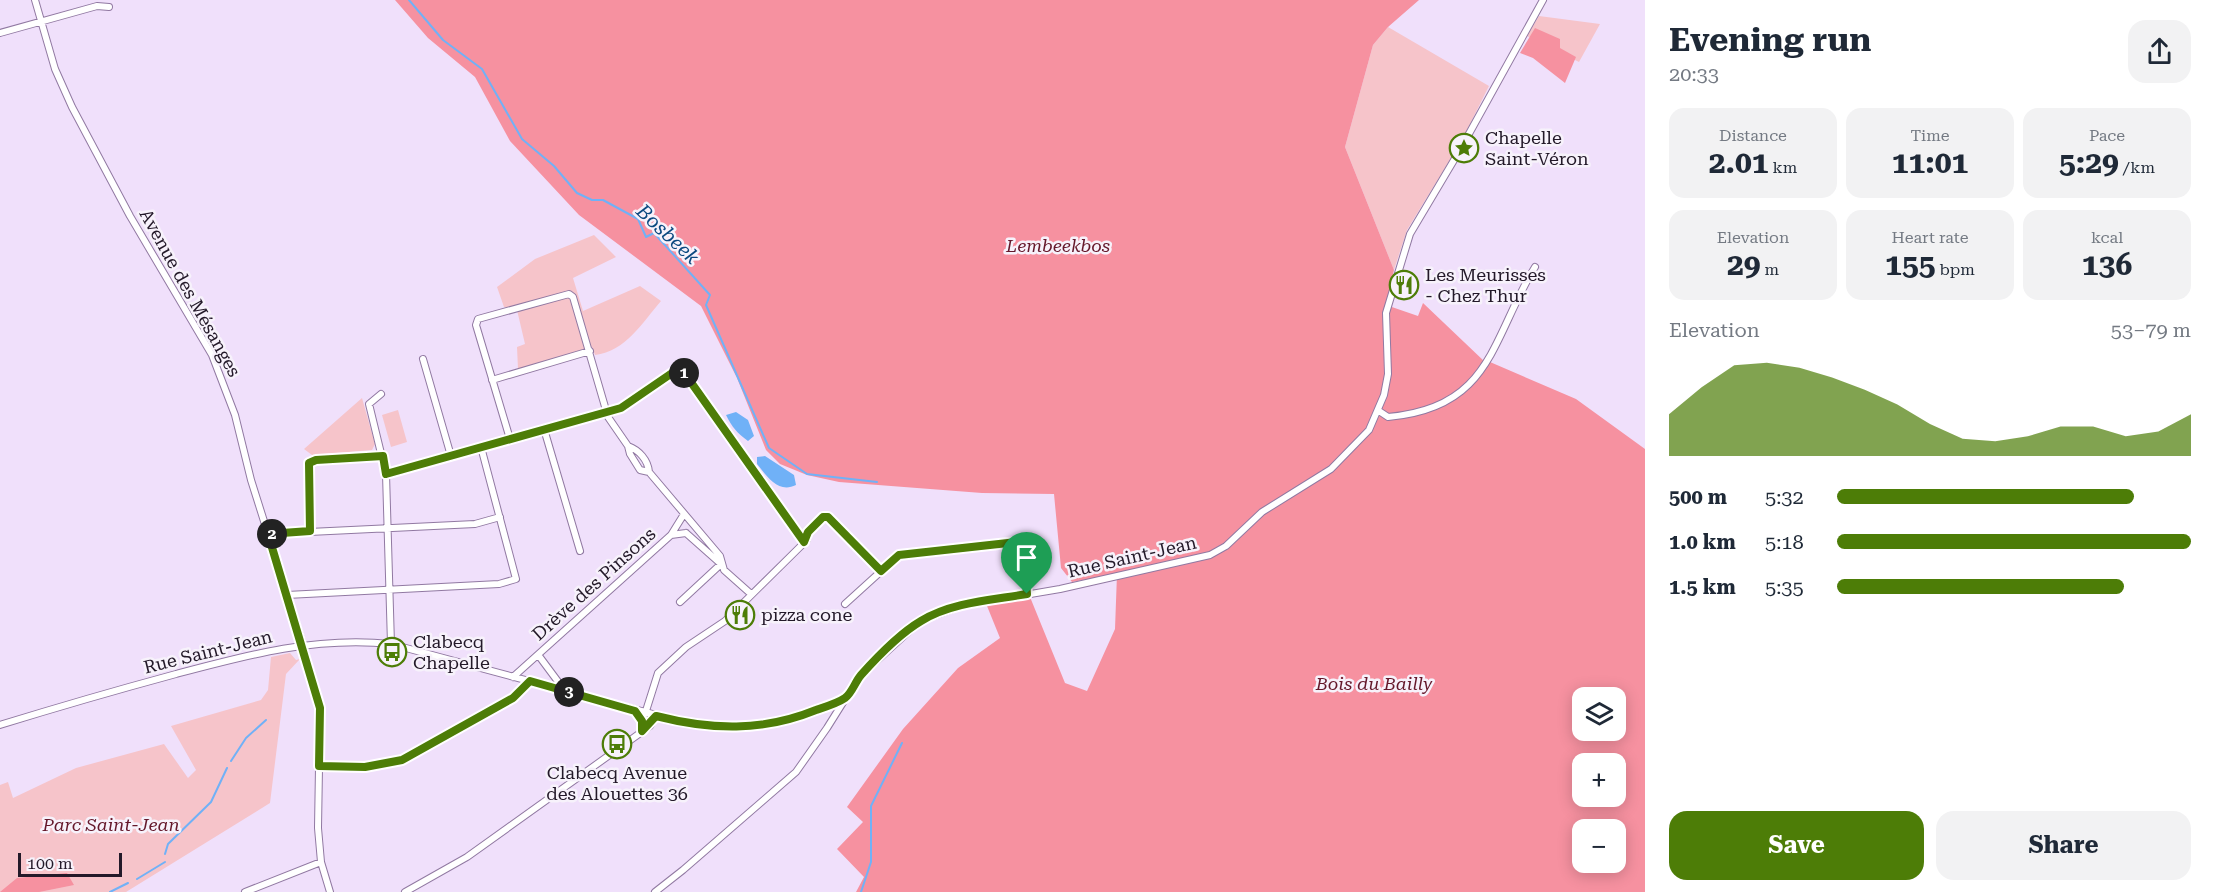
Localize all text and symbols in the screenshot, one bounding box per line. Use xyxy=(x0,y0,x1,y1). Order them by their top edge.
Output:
text: Evening run xyxy=(1669,20,1871,59)
button: share xyxy=(2128,20,2191,83)
text: 20:33 xyxy=(1669,62,1719,86)
text: Distance xyxy=(1719,126,1787,145)
text: Time xyxy=(1910,126,1950,145)
text: Pace xyxy=(2089,126,2125,145)
place label: Chapelle Saint-Véron xyxy=(1485,127,1589,169)
place icon: Chapelle Saint-Véron xyxy=(1448,132,1480,164)
text: 2.01 xyxy=(1709,145,1769,180)
text: 11:01 xyxy=(1892,145,1968,180)
text: 5:29 xyxy=(2059,145,2119,180)
text: km xyxy=(1769,158,1797,177)
text: /km xyxy=(2119,158,2155,177)
water label: Bosbeek xyxy=(631,198,705,269)
street label: Avenue des Mésanges xyxy=(136,205,245,380)
text: Elevation xyxy=(1717,228,1789,247)
text: Heart rate xyxy=(1892,228,1968,247)
text: kcal xyxy=(2091,228,2123,247)
park label: Lembeekbos xyxy=(1005,235,1110,256)
text: 29 xyxy=(1727,247,1760,282)
text: 155 xyxy=(1885,247,1935,282)
text: 136 xyxy=(2082,247,2132,282)
text: m xyxy=(1760,260,1779,279)
text: bpm xyxy=(1935,260,1975,279)
place label: Les Meurisses - Chez Thur xyxy=(1425,264,1546,306)
restaurant icon: Les Meurisses - Chez Thur xyxy=(1388,269,1420,301)
text: Elevation xyxy=(1669,318,1760,342)
text: 53–79 m xyxy=(2111,318,2191,342)
pin: 1 xyxy=(669,358,699,388)
text: 1 xyxy=(680,363,688,382)
text: 500 m xyxy=(1669,485,1727,509)
text: 5:32 xyxy=(1765,485,1804,509)
pin: 2 xyxy=(257,519,287,549)
street label: Drève des Pinsons xyxy=(528,523,660,644)
text: 2 xyxy=(268,524,276,543)
text: 1.0 km xyxy=(1669,530,1736,554)
text: 5:18 xyxy=(1765,530,1804,554)
street label: Rue Saint-Jean xyxy=(1065,531,1199,582)
pin xyxy=(1001,532,1052,594)
icon: arrive xyxy=(1010,541,1043,574)
text: 1.5 km xyxy=(1669,575,1736,599)
text: 5:35 xyxy=(1765,575,1804,599)
restaurant icon: pizza cone xyxy=(724,599,756,631)
place label: pizza cone xyxy=(761,604,853,625)
street label: Rue Saint-Jean xyxy=(141,625,275,678)
place label: Clabecq Chapelle xyxy=(413,631,490,673)
bus stop icon: Clabecq Chapelle xyxy=(376,636,408,668)
park label: Bois du Bailly xyxy=(1315,673,1433,694)
pin: 3 xyxy=(554,677,584,707)
text: 3 xyxy=(565,682,573,701)
map controls xyxy=(1572,687,1626,873)
button: layers xyxy=(1572,687,1626,741)
bus stop icon: Clabecq Avenue des Alouettes 36 xyxy=(601,728,633,760)
button: + xyxy=(1572,753,1626,807)
place label: Clabecq Avenue des Alouettes 36 xyxy=(546,762,688,804)
button: Save xyxy=(1669,811,1924,880)
button: Share xyxy=(1936,811,2191,880)
park label: Parc Saint-Jean xyxy=(41,814,180,835)
button: − xyxy=(1572,819,1626,873)
scale bar xyxy=(18,850,122,878)
text: 100 m xyxy=(27,854,73,873)

